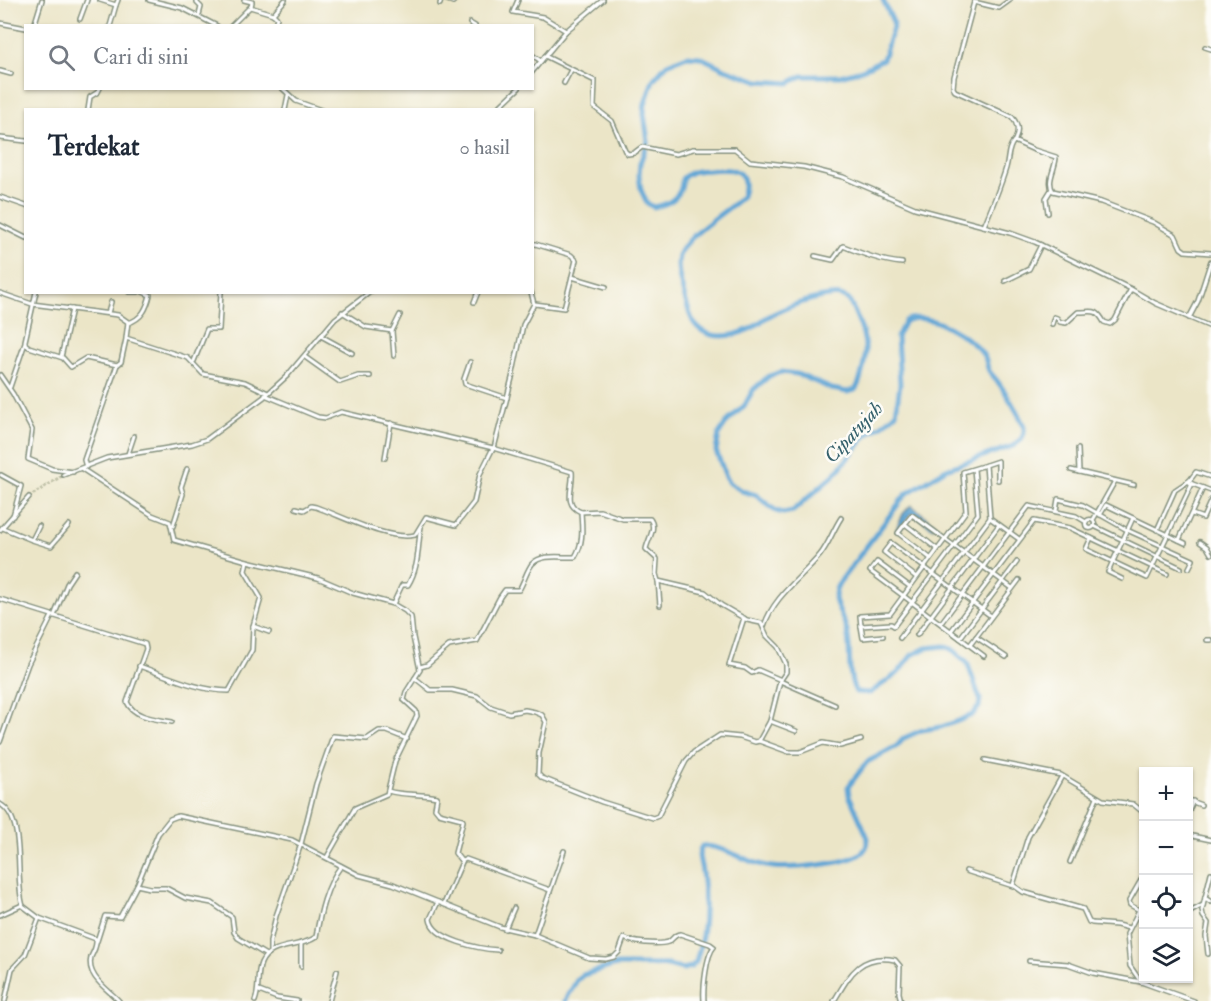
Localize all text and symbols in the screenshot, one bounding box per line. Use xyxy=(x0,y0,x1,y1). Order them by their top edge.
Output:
search box xyxy=(24,24,534,90)
icon: search xyxy=(45,41,78,74)
text: Cari di sini xyxy=(93,43,189,71)
text: Terdekat xyxy=(48,131,139,163)
text: 0 hasil xyxy=(460,135,510,160)
water label: Cipatujah xyxy=(818,396,888,468)
map controls xyxy=(1139,767,1193,983)
button: + xyxy=(1139,767,1193,821)
button: − xyxy=(1139,821,1193,875)
button: locate xyxy=(1139,875,1193,929)
button: layers xyxy=(1139,929,1193,983)

